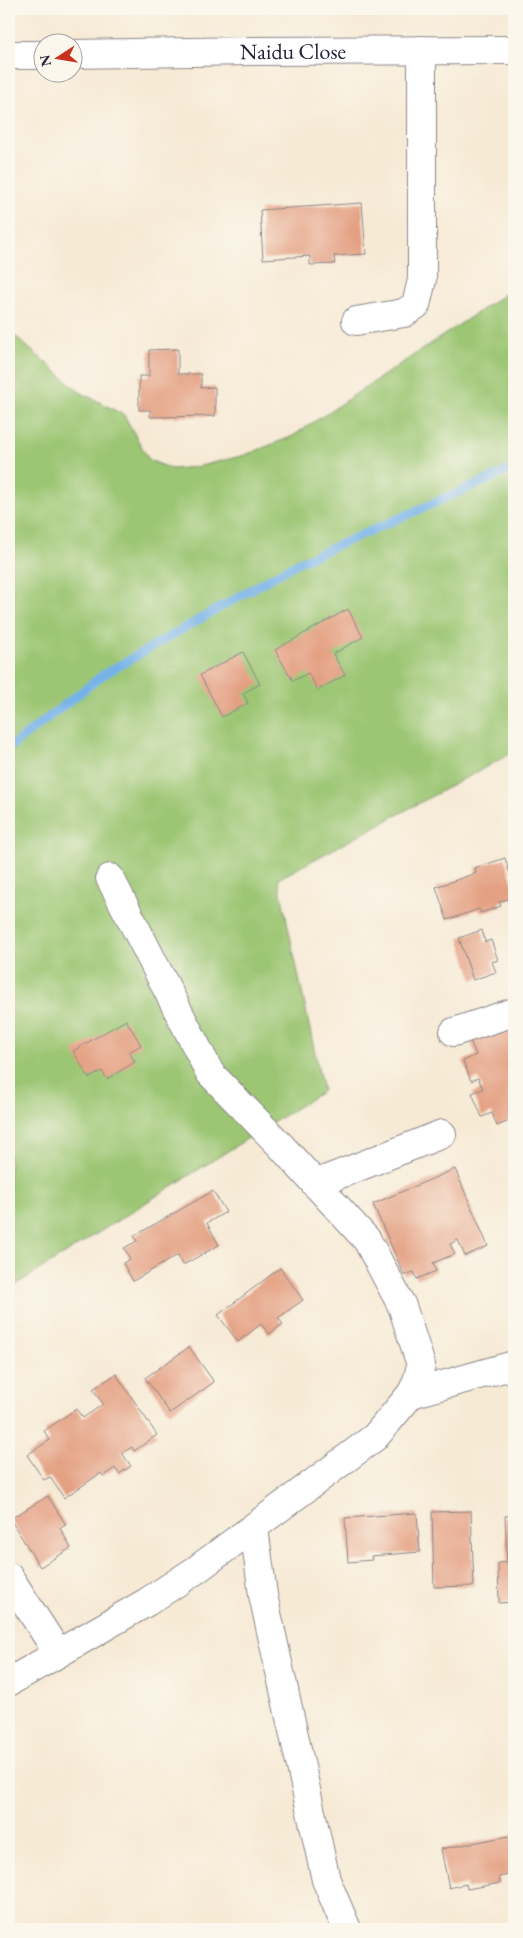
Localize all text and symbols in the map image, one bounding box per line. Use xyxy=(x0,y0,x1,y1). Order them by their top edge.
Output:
north arrow xyxy=(32,32,82,82)
street label: Naidu Close xyxy=(240,36,347,66)
text: N xyxy=(35,53,55,68)

